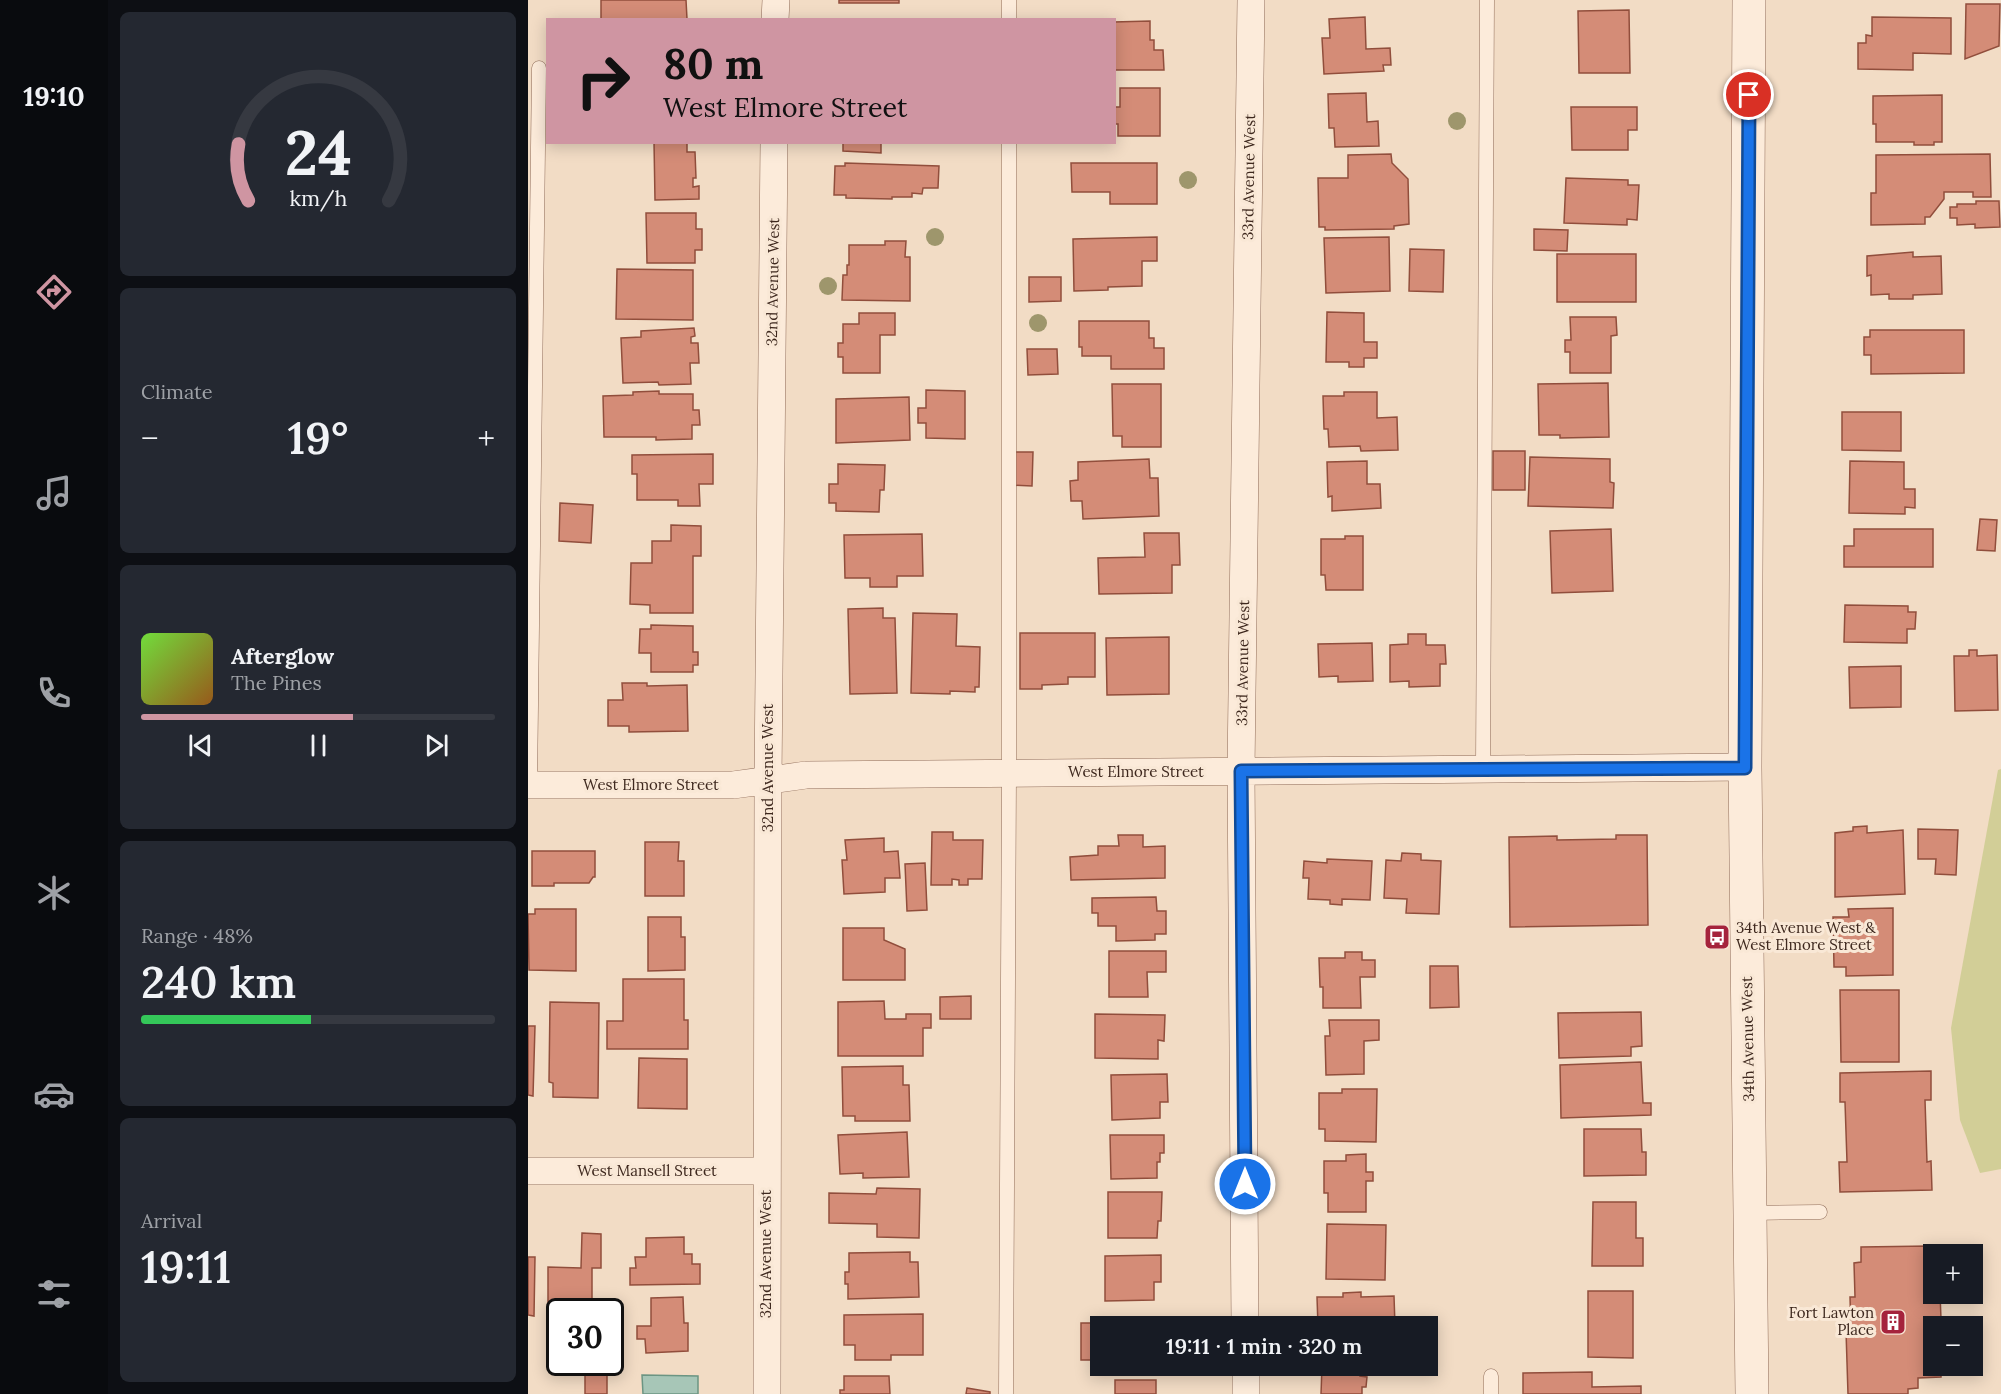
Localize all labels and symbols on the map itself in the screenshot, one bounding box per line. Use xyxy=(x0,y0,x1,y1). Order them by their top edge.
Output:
pin xyxy=(1723,69,1774,120)
street label: 33rd Avenue West xyxy=(1238,114,1259,240)
street label: 32nd Avenue West xyxy=(762,217,783,346)
street label: 33rd Avenue West xyxy=(1232,600,1253,726)
street label: 32nd Avenue West xyxy=(758,704,777,832)
street label: West Elmore Street xyxy=(1068,762,1204,781)
street label: West Elmore Street xyxy=(583,775,719,794)
place label: 34th Avenue West & West Elmore Street xyxy=(1736,918,1876,954)
bus stop icon: 34th Avenue West & West Elmore Street xyxy=(1702,922,1732,952)
street label: 34th Avenue West xyxy=(1737,976,1758,1102)
position arrow xyxy=(1213,1152,1277,1216)
street label: West Mansell Street xyxy=(577,1161,717,1180)
street label: 32nd Avenue West xyxy=(756,1190,775,1318)
speed limit sign: 30 xyxy=(546,1298,624,1376)
place label: Fort Lawton Place xyxy=(1789,1303,1874,1339)
building icon: Fort Lawton Place xyxy=(1878,1307,1908,1337)

